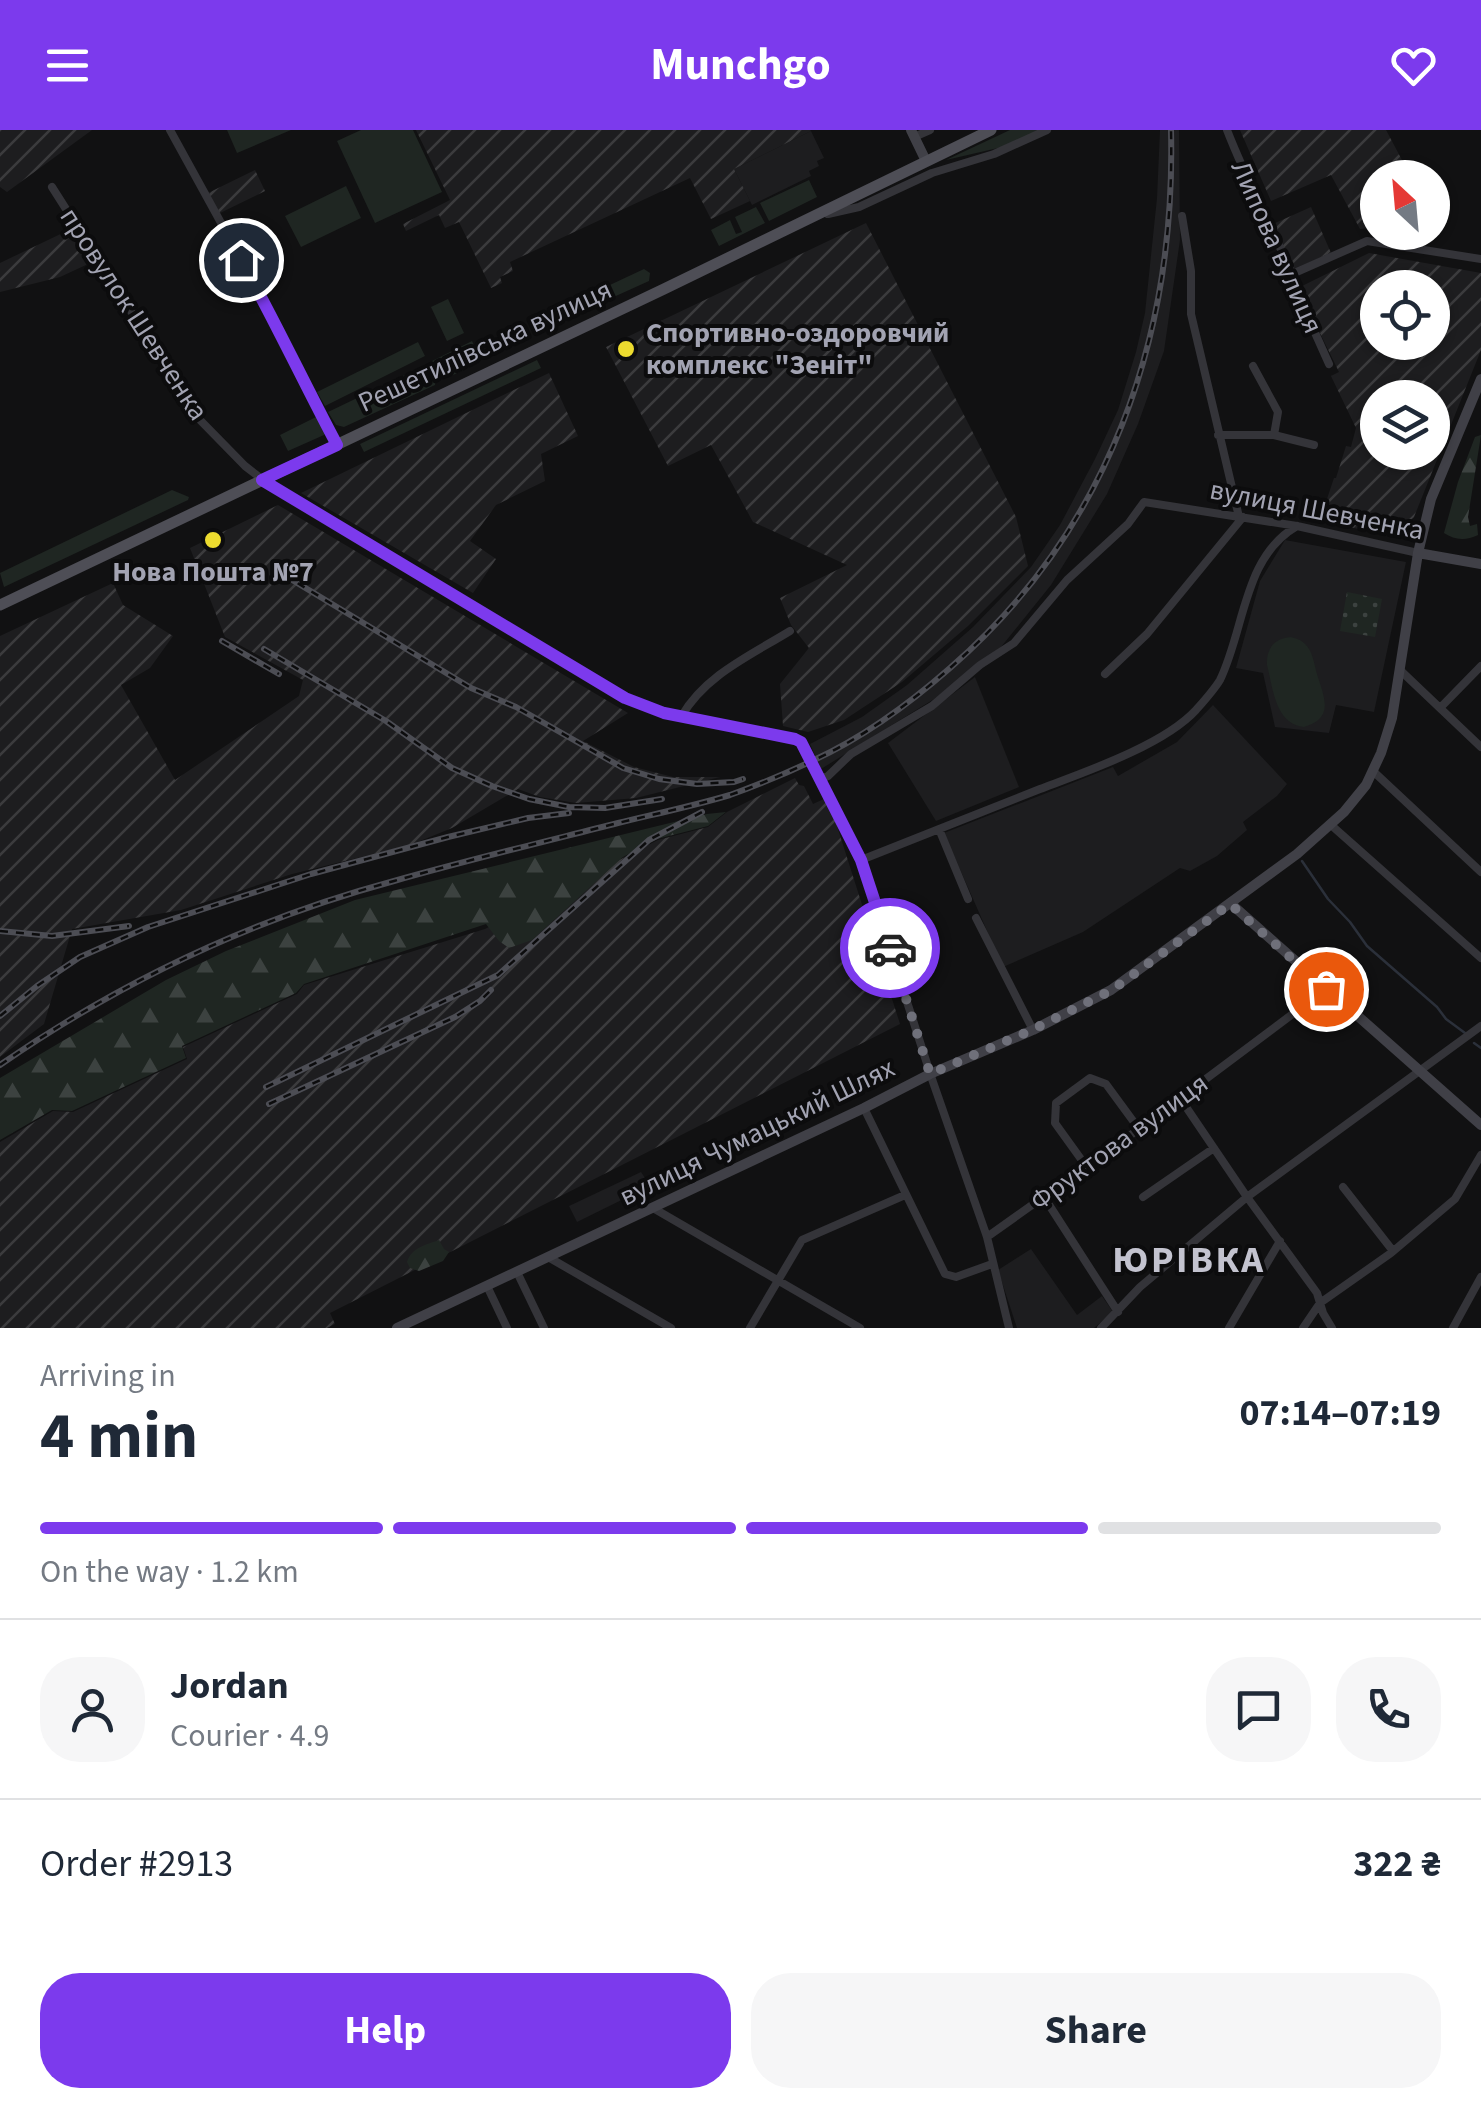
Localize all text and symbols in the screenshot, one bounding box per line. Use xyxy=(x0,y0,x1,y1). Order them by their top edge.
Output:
text: Munchgo xyxy=(650,33,831,97)
icon: menu xyxy=(40,38,95,93)
icon: heart xyxy=(1386,38,1441,93)
street label: Липова вулиця xyxy=(1221,154,1333,340)
north arrow xyxy=(1360,160,1450,250)
map controls xyxy=(1360,160,1450,470)
street label: провулок Шевченка xyxy=(50,200,218,428)
pin xyxy=(199,218,284,303)
icon: home xyxy=(214,233,269,288)
street label: Решетилівська вулиця xyxy=(352,270,618,422)
button: locate xyxy=(1360,270,1450,360)
place label: Спортивно-оздоровчий комплекс "Зеніт" xyxy=(646,313,949,385)
marker: Спортивно-оздоровчий комплекс "Зеніт" xyxy=(615,338,637,360)
button: layers xyxy=(1360,380,1450,470)
street label: вулиця Шевченка xyxy=(1206,470,1428,550)
marker: Нова Пошта №7 xyxy=(202,529,224,551)
place label: Нова Пошта №7 xyxy=(112,552,314,592)
courier xyxy=(840,898,940,998)
icon: car xyxy=(863,921,918,976)
pin xyxy=(1284,947,1369,1032)
icon: bag xyxy=(1299,962,1354,1017)
street label: вулиця Чумацький Шлях xyxy=(613,1048,902,1216)
street label: Фруктова вулиця xyxy=(1022,1064,1216,1220)
district label: ЮРІВКА xyxy=(1112,1233,1266,1287)
text: Arriving in xyxy=(40,1353,176,1399)
text: 07:14–07:19 xyxy=(1239,1386,1441,1440)
text: 4 min xyxy=(40,1390,198,1483)
text: On the way · 1.2 km xyxy=(40,1549,299,1595)
button: person xyxy=(40,1657,145,1762)
button: chat xyxy=(1206,1657,1311,1762)
button: phone xyxy=(1336,1657,1441,1762)
text: Jordan xyxy=(170,1659,289,1713)
text: Courier · 4.9 xyxy=(170,1713,330,1759)
text: Order #2913 xyxy=(40,1837,233,1891)
text: 322 ₴ xyxy=(1353,1837,1441,1891)
button: Help xyxy=(40,1973,731,2088)
button: Share xyxy=(751,1973,1441,2088)

